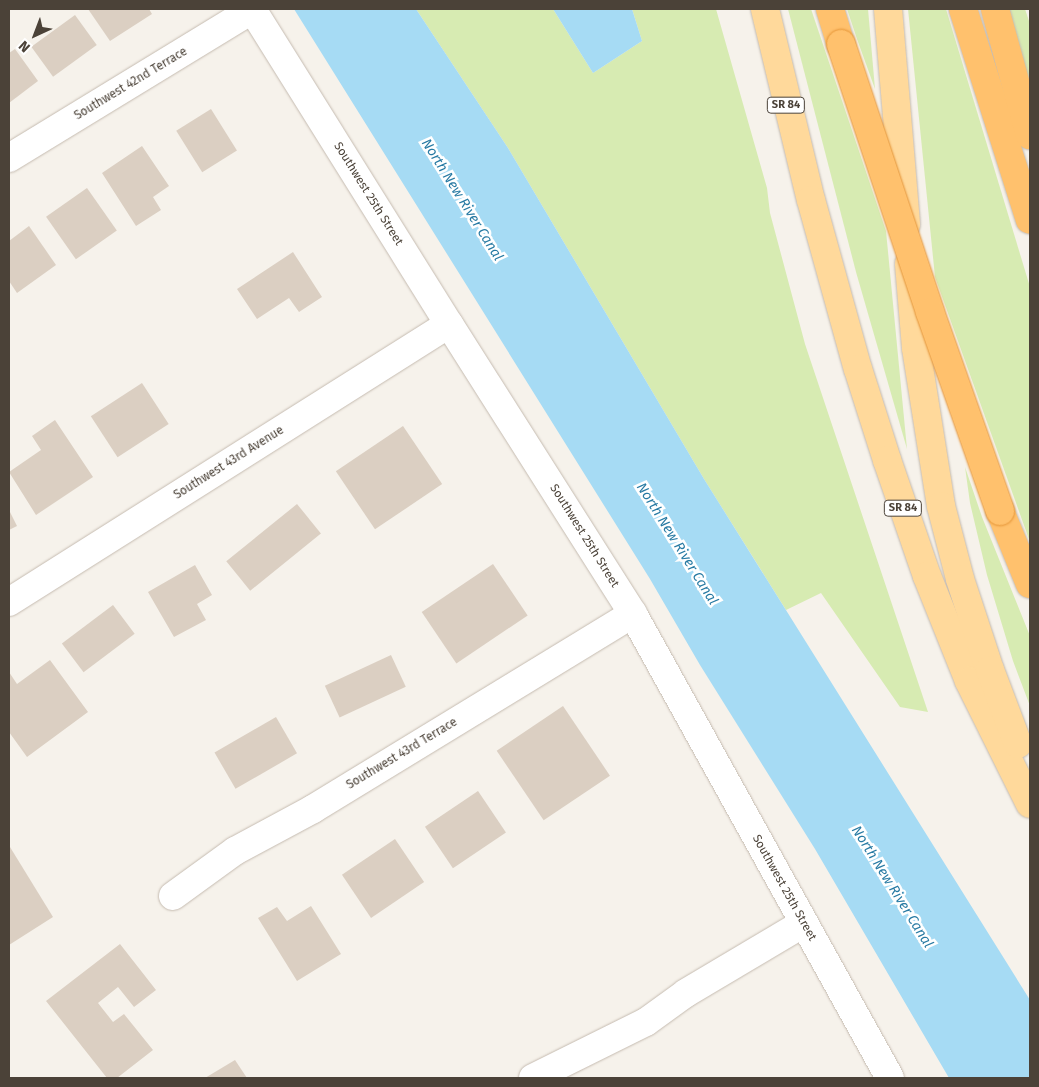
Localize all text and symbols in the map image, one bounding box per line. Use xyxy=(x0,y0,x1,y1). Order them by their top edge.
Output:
north arrow xyxy=(10,10,60,60)
text: N xyxy=(15,37,34,56)
street label: Southwest 42nd Terrace xyxy=(72,45,190,123)
road number: SR 84 xyxy=(766,96,806,114)
water label: North New River Canal xyxy=(418,136,506,264)
street label: Southwest 25th Street xyxy=(330,140,406,248)
street label: Southwest 43rd Avenue xyxy=(171,423,287,503)
water label: North New River Canal xyxy=(633,480,721,608)
street label: Southwest 25th Street xyxy=(546,482,622,590)
road number: SR 84 xyxy=(883,499,923,516)
street label: Southwest 43rd Terrace xyxy=(344,715,460,793)
water label: North New River Canal xyxy=(848,823,936,951)
street label: Southwest 25th Street xyxy=(749,832,819,944)

